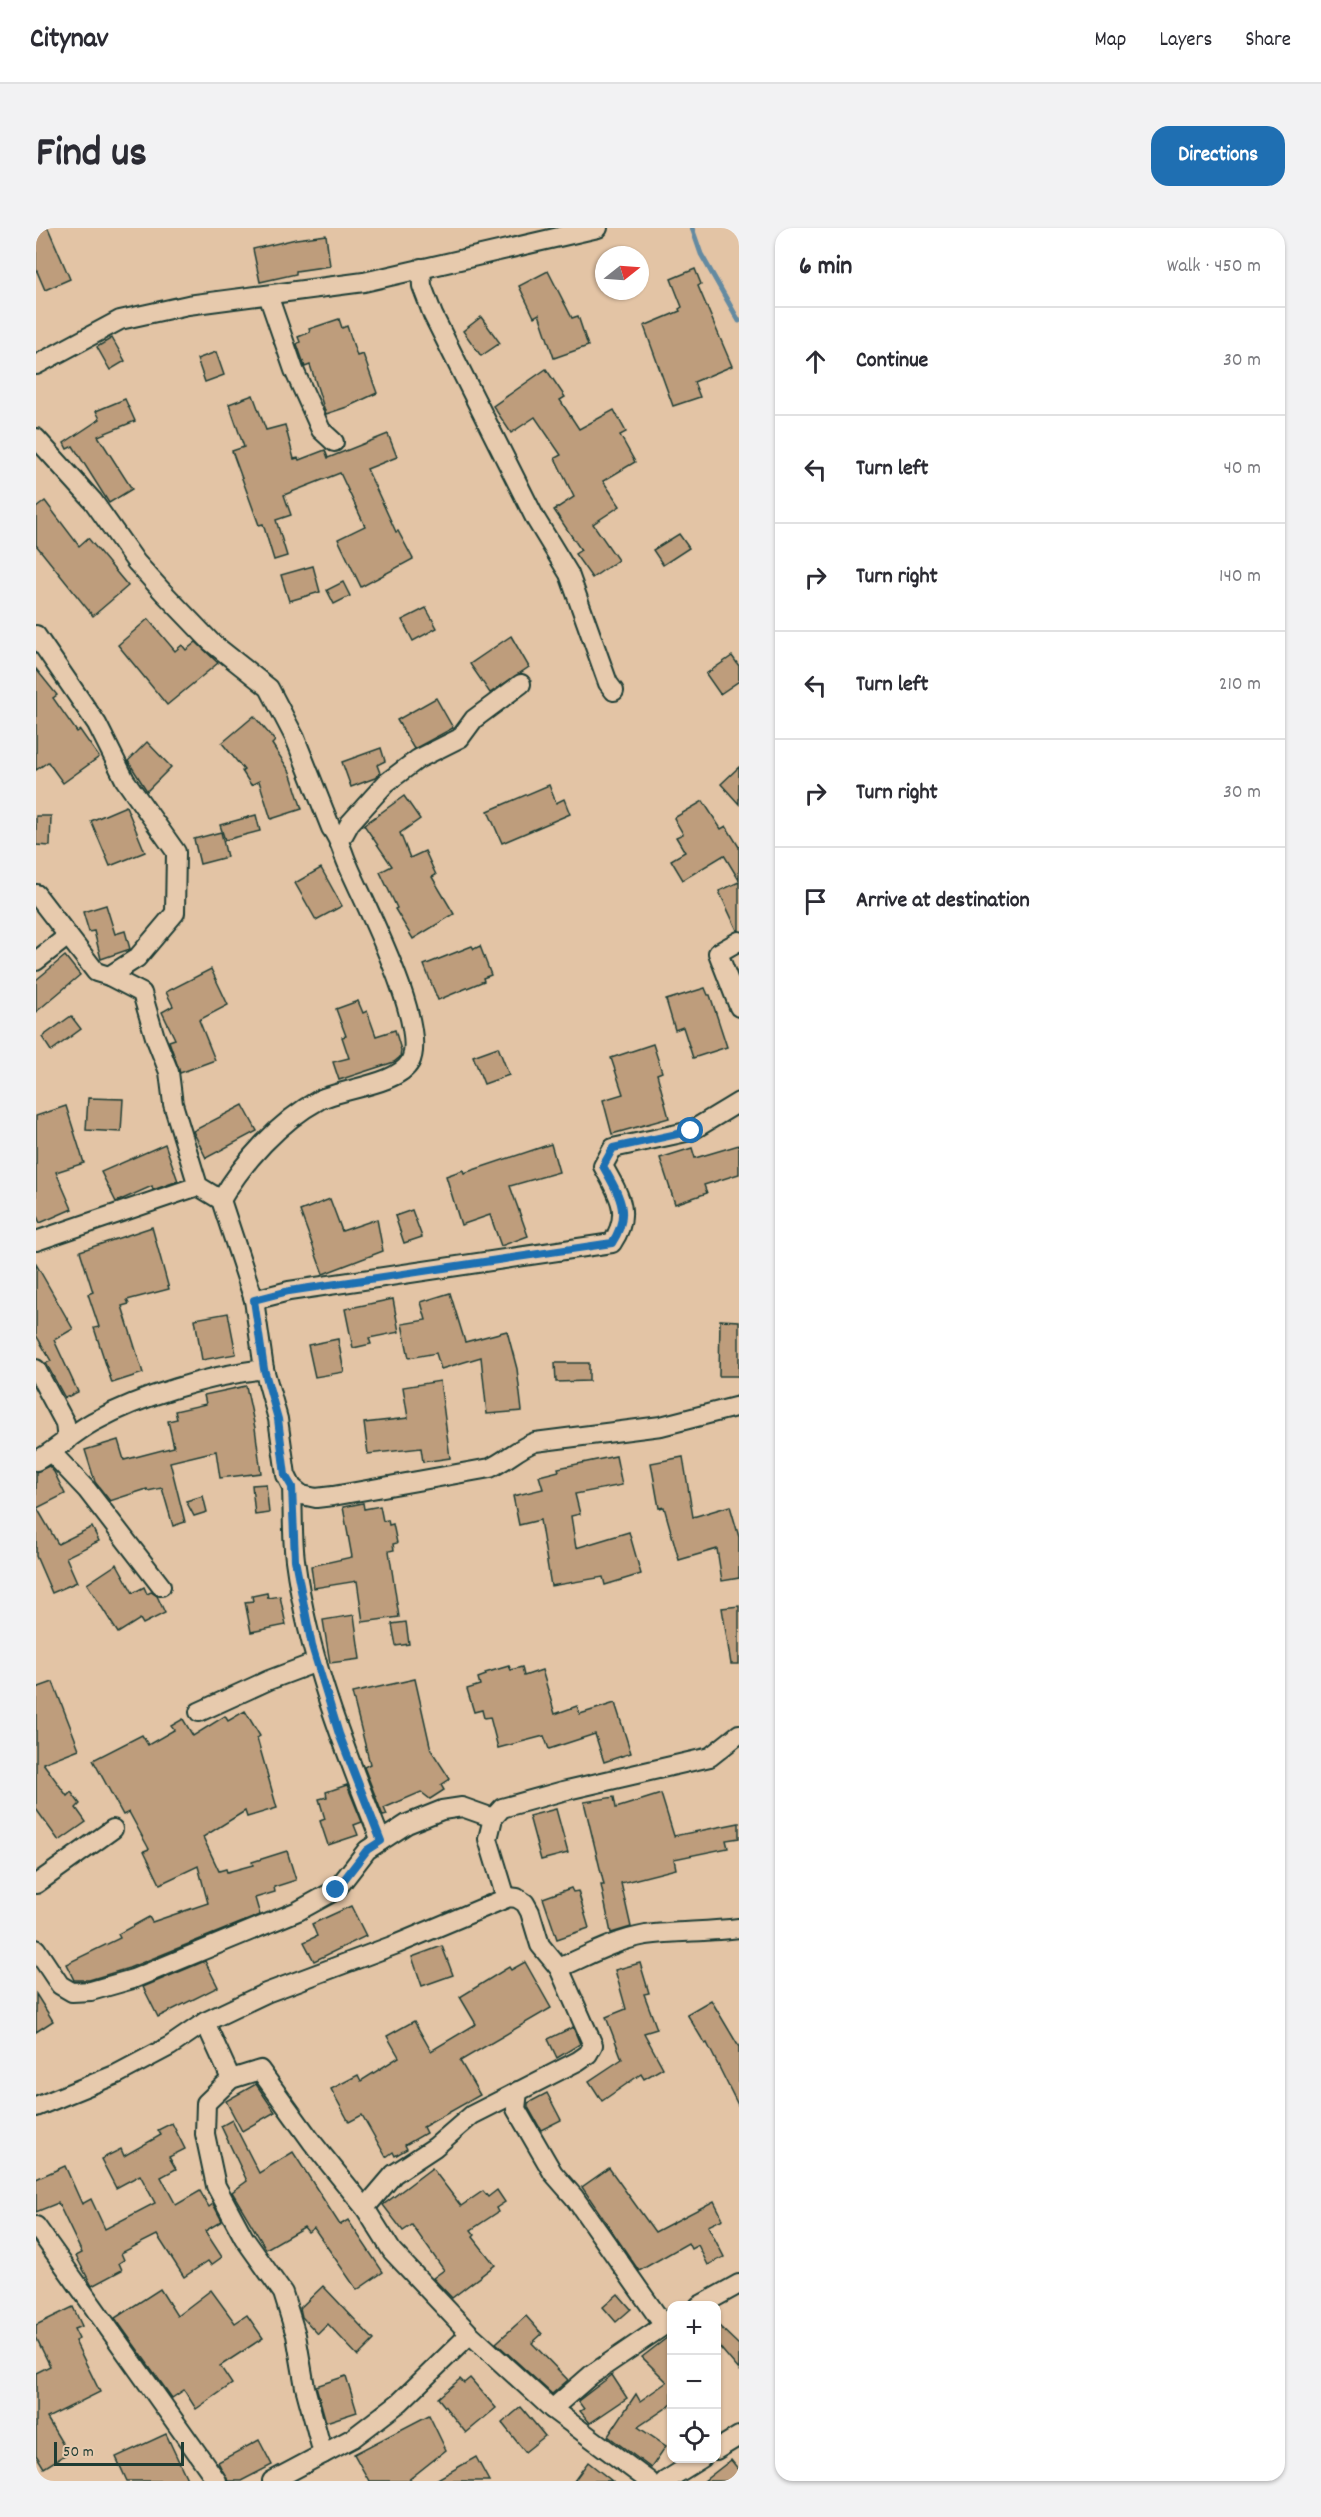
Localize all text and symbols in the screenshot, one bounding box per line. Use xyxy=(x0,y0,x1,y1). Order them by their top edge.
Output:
text: Citynav xyxy=(30,21,108,61)
text: Map xyxy=(1095,26,1126,56)
text: Layers xyxy=(1159,26,1212,56)
text: Share xyxy=(1245,26,1291,56)
text: Find us xyxy=(36,126,147,186)
button: Directions xyxy=(1151,126,1285,186)
north arrow xyxy=(595,246,649,300)
text: 6 min xyxy=(799,249,852,286)
text: Walk · 450 m xyxy=(1167,253,1261,281)
icon: ahead xyxy=(799,345,832,378)
text: Continue xyxy=(856,346,928,377)
text: 30 m xyxy=(1223,347,1261,375)
icon: left xyxy=(799,453,832,486)
text: Turn left xyxy=(856,454,928,485)
text: 40 m xyxy=(1223,455,1261,483)
icon: right xyxy=(799,561,832,594)
text: Turn right xyxy=(856,562,938,593)
text: 140 m xyxy=(1219,563,1261,591)
icon: left xyxy=(799,669,832,702)
text: Turn left xyxy=(856,670,928,701)
text: 210 m xyxy=(1219,671,1261,699)
icon: right xyxy=(799,777,832,810)
text: Turn right xyxy=(856,778,938,809)
text: 30 m xyxy=(1223,779,1261,807)
icon: arrive xyxy=(799,885,832,918)
text: Arrive at destination xyxy=(856,886,1030,917)
route start xyxy=(677,1117,703,1143)
route end xyxy=(322,1876,348,1902)
map controls xyxy=(667,2301,721,2463)
button: + xyxy=(667,2301,721,2355)
button: − xyxy=(667,2355,721,2409)
button: locate xyxy=(667,2409,721,2463)
scale bar xyxy=(54,2439,184,2466)
text: 50 m xyxy=(63,2441,94,2464)

